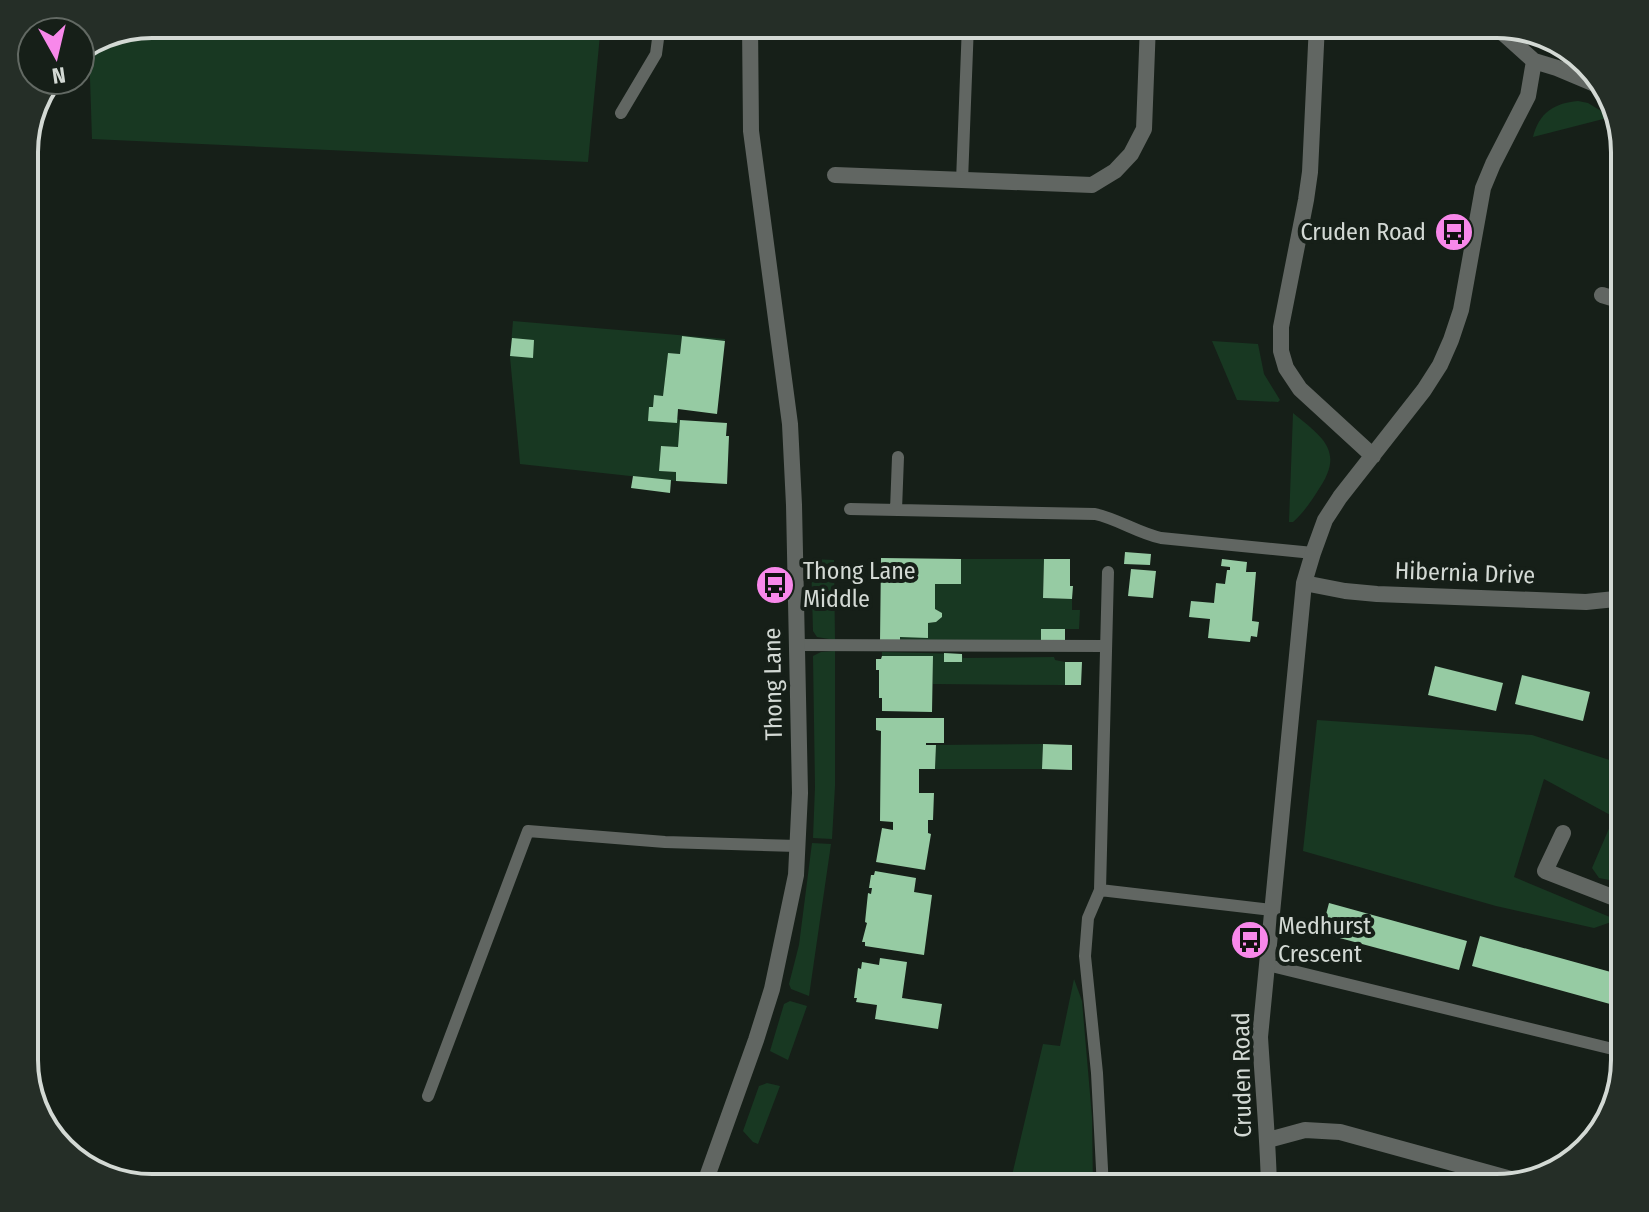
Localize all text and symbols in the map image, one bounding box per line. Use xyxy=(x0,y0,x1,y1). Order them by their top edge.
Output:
north arrow xyxy=(16,16,96,96)
text: N xyxy=(50,61,67,90)
bus stop icon: Cruden Road xyxy=(1433,211,1475,253)
place label: Cruden Road xyxy=(1300,218,1426,246)
place label: Thong Lane Middle xyxy=(803,557,916,613)
street label: Hibernia Drive xyxy=(1394,557,1536,589)
bus stop icon: Thong Lane Middle xyxy=(754,564,796,606)
street label: Thong Lane xyxy=(758,627,788,741)
place label: Medhurst Crescent xyxy=(1278,912,1371,968)
bus stop icon: Medhurst Crescent xyxy=(1229,919,1271,961)
street label: Cruden Road xyxy=(1227,1012,1257,1138)

